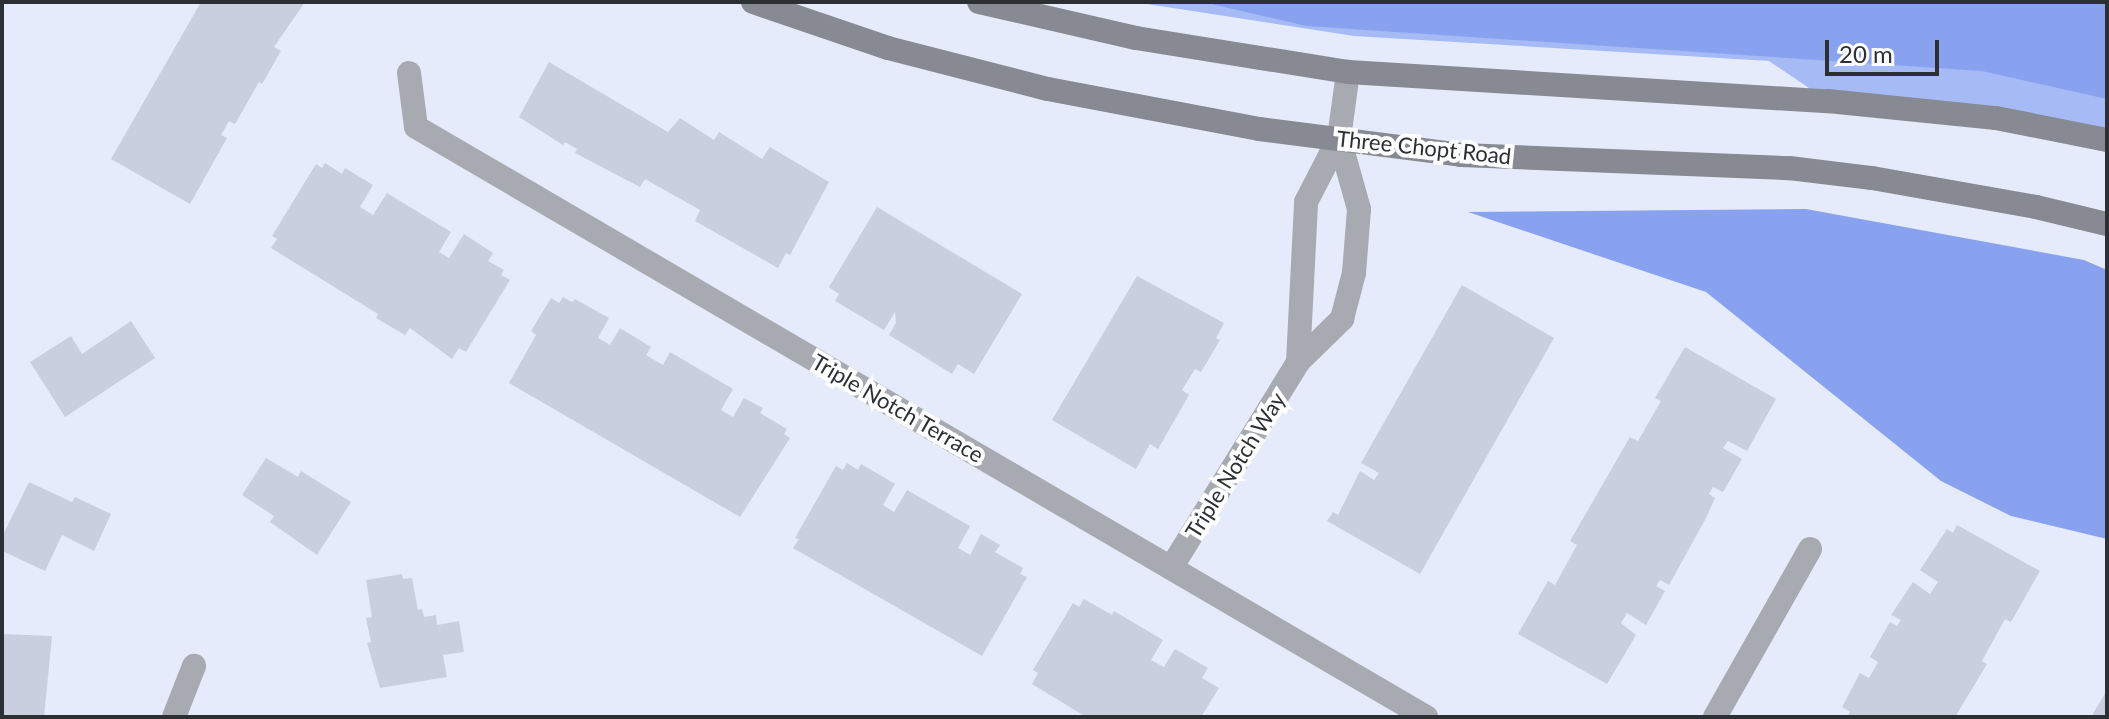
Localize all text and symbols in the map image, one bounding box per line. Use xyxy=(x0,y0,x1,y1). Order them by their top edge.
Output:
scale bar xyxy=(1829,24,1943,74)
text: 20 m xyxy=(1839,39,1893,68)
street label: Three Chopt Road xyxy=(1335,125,1513,169)
street label: Triple Notch Terrace xyxy=(807,348,989,468)
street label: Triple Notch Way xyxy=(1180,387,1290,543)

